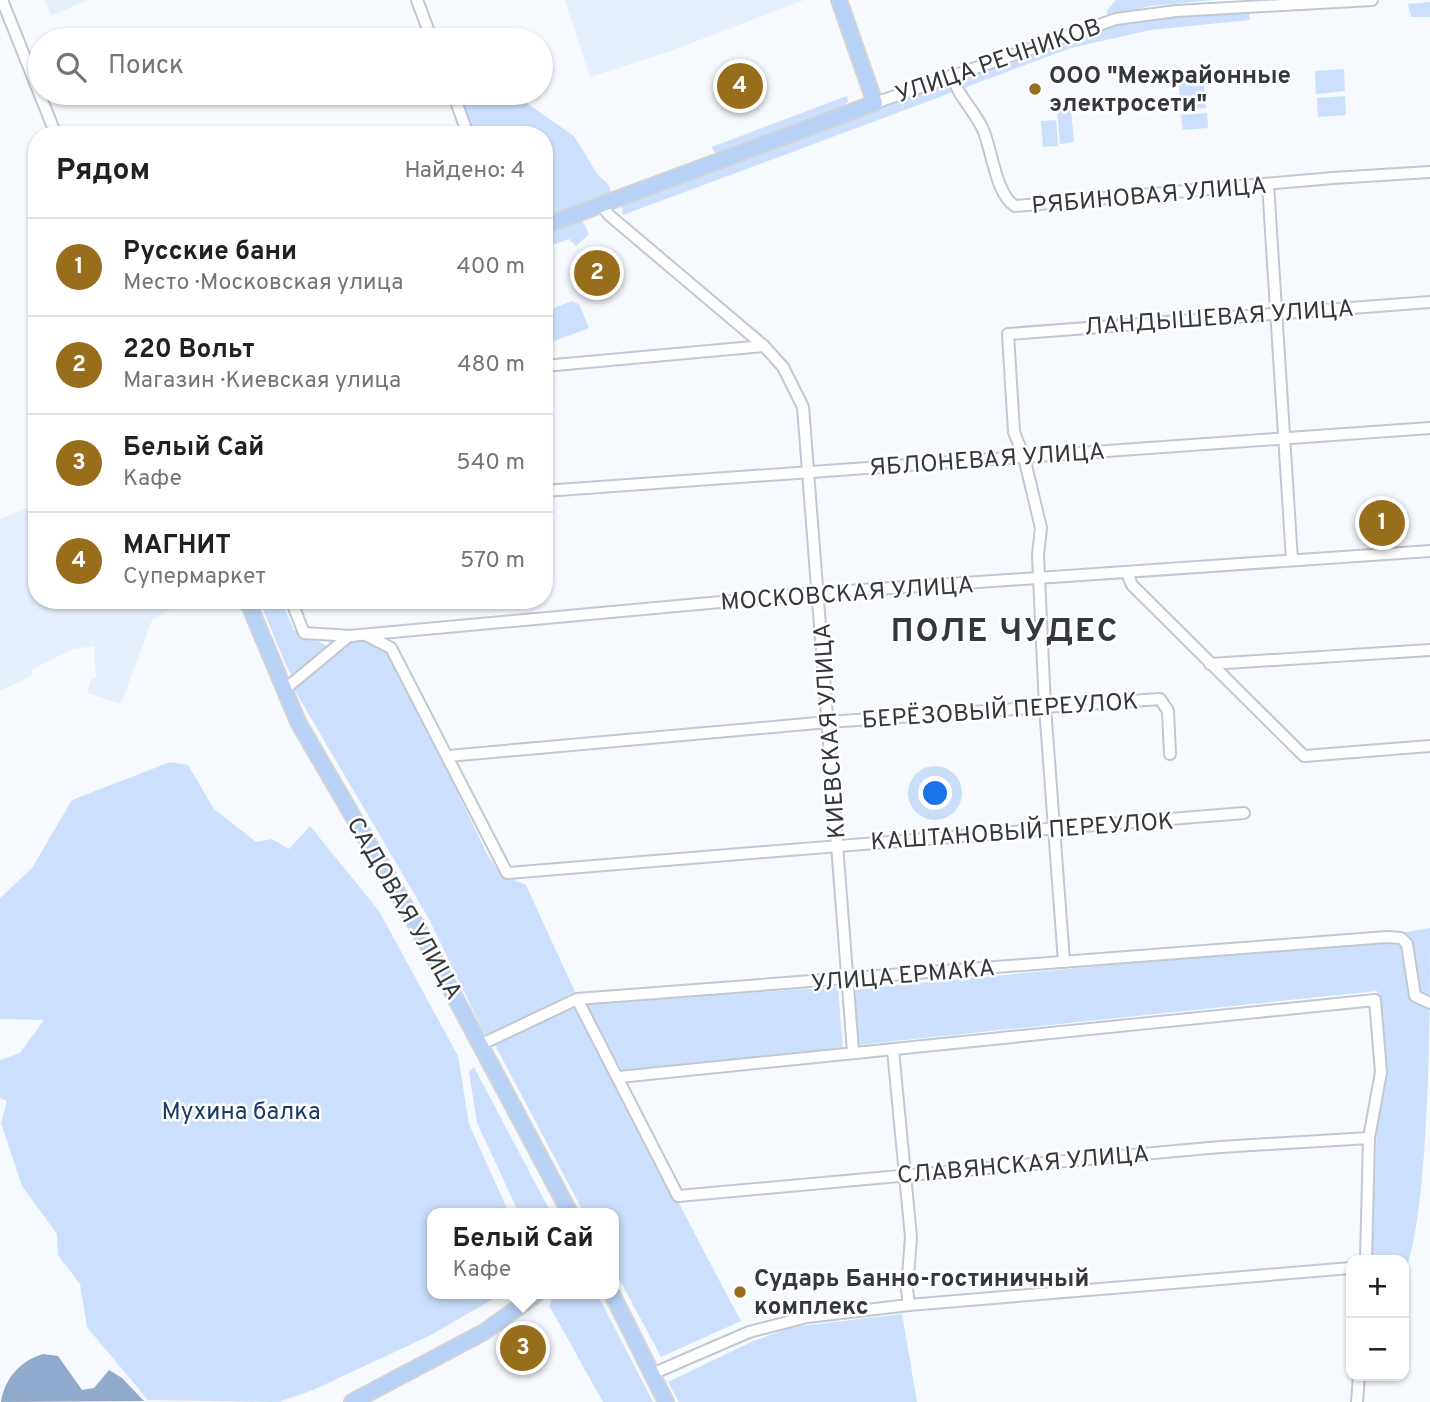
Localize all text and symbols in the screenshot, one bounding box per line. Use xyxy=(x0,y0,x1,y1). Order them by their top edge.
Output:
street label: УЛИЦА РЕЧНИКОВ xyxy=(892,13,1105,111)
search box xyxy=(28,28,553,105)
icon: search xyxy=(52,48,90,86)
text: Поиск xyxy=(108,50,184,83)
pin: 4 xyxy=(717,60,763,112)
place label: ООО "Межрайонные электросети" xyxy=(1049,62,1291,120)
marker: ООО "Межрайонные электросети" xyxy=(1027,81,1043,97)
text: Рядом xyxy=(56,153,150,190)
text: Найдено: 4 xyxy=(404,157,525,186)
street label: РЯБИНОВАЯ УЛИЦА xyxy=(1030,172,1268,222)
text: Русские бани xyxy=(123,236,297,269)
pin: 2 xyxy=(574,247,620,299)
text: 1 xyxy=(74,253,84,282)
text: 400 m xyxy=(456,253,525,282)
text: Место · Московская улица xyxy=(123,269,403,298)
street label: ЛАНДЫШЕВАЯ УЛИЦА xyxy=(1083,295,1355,343)
text: 220 Вольт xyxy=(123,334,254,367)
text: 2 xyxy=(72,351,86,380)
text: 480 m xyxy=(457,351,525,380)
text: Магазин · Киевская улица xyxy=(123,367,401,396)
text: Белый Сай xyxy=(123,432,264,465)
street label: ЯБЛОНЕВАЯ УЛИЦА xyxy=(868,438,1106,484)
text: 3 xyxy=(72,449,86,478)
text: 540 m xyxy=(456,449,525,478)
text: Кафе xyxy=(123,465,182,494)
pin: 1 xyxy=(1359,497,1405,549)
text: МАГНИТ xyxy=(123,530,231,563)
text: 4 xyxy=(72,547,86,576)
text: 570 m xyxy=(460,547,525,576)
text: Супермаркет xyxy=(123,563,266,592)
street label: МОСКОВСКАЯ УЛИЦА xyxy=(719,571,975,619)
district label: ПОЛЕ ЧУДЕС xyxy=(891,613,1119,653)
street label: КИЕВСКАЯ УЛИЦА xyxy=(808,622,853,840)
street label: БЕРЁЗОВЫЙ ПЕРЕУЛОК xyxy=(861,685,1140,737)
your location xyxy=(918,776,952,810)
street label: КАШТАНОВЫЙ ПЕРЕУЛОК xyxy=(869,805,1175,859)
street label: САДОВАЯ УЛИЦА xyxy=(339,812,468,1006)
street label: УЛИЦА ЕРМАКА xyxy=(810,954,996,1000)
park label: Мухина балка xyxy=(161,1098,321,1128)
street label: СЛАВЯНСКАЯ УЛИЦА xyxy=(896,1140,1150,1192)
popup xyxy=(427,1208,619,1299)
text: Белый Сай xyxy=(452,1223,594,1256)
map controls xyxy=(1346,1255,1409,1381)
button: + xyxy=(1346,1255,1409,1318)
text: Кафе xyxy=(452,1256,511,1285)
place label: Сударь Банно-гостиничный комплекс xyxy=(754,1265,1089,1323)
marker: Сударь Банно-гостиничный комплекс xyxy=(732,1284,748,1300)
button: − xyxy=(1346,1318,1409,1381)
pin: 3 xyxy=(500,1322,546,1374)

